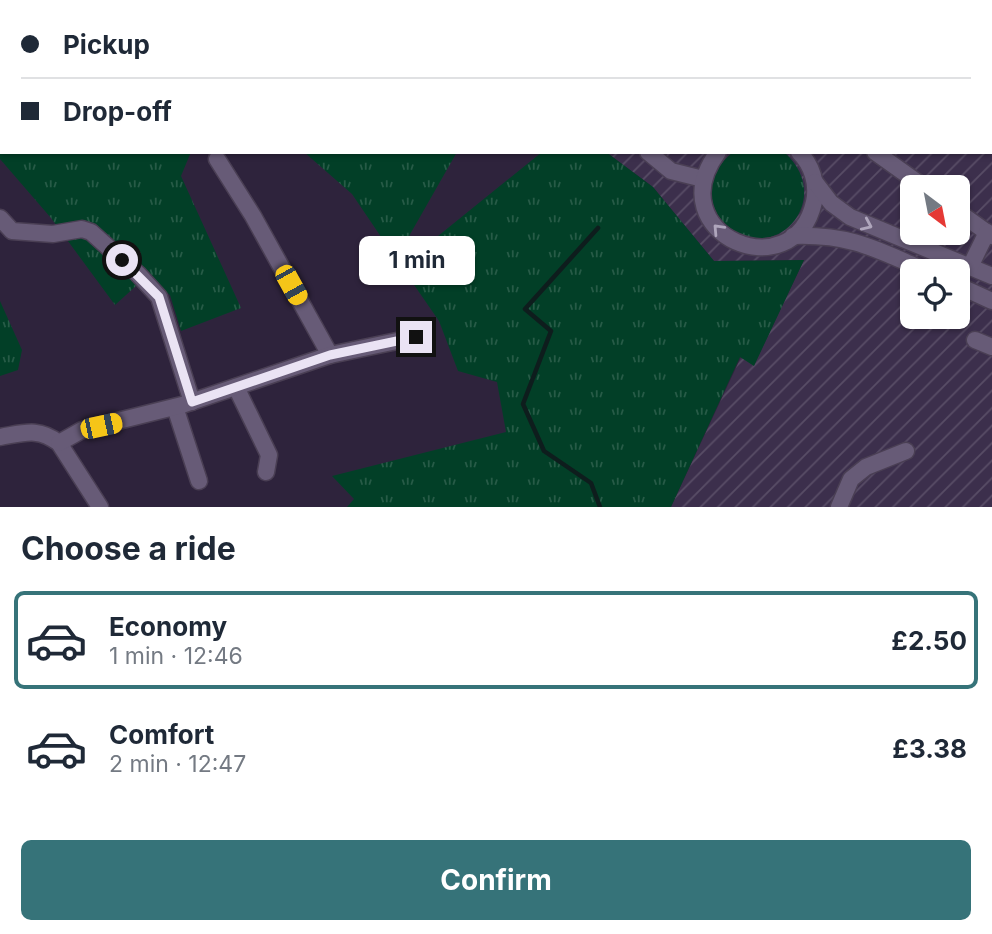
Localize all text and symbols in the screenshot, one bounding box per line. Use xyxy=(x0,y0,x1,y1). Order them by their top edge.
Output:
text: Pickup xyxy=(63,29,150,60)
text: Drop-off xyxy=(63,96,172,127)
north arrow xyxy=(900,175,970,245)
map controls xyxy=(900,175,970,329)
one-way arrow xyxy=(860,216,872,230)
one-way arrow xyxy=(714,224,727,237)
callout: 1 min xyxy=(358,236,474,284)
route start xyxy=(106,244,138,276)
text: 1 min xyxy=(389,246,445,274)
button: locate xyxy=(900,259,970,329)
car xyxy=(272,262,311,308)
route end xyxy=(400,321,432,353)
car xyxy=(79,411,124,441)
text: Choose a ride xyxy=(21,529,236,568)
icon: car xyxy=(25,609,88,672)
text: Economy xyxy=(109,611,227,642)
text: £2.50 xyxy=(891,625,967,656)
text: 1 min · 12:46 xyxy=(109,642,243,670)
icon: car xyxy=(25,717,88,780)
text: Comfort xyxy=(109,719,214,750)
text: £3.38 xyxy=(892,733,967,764)
text: 2 min · 12:47 xyxy=(109,750,246,778)
button: Confirm xyxy=(21,840,971,920)

